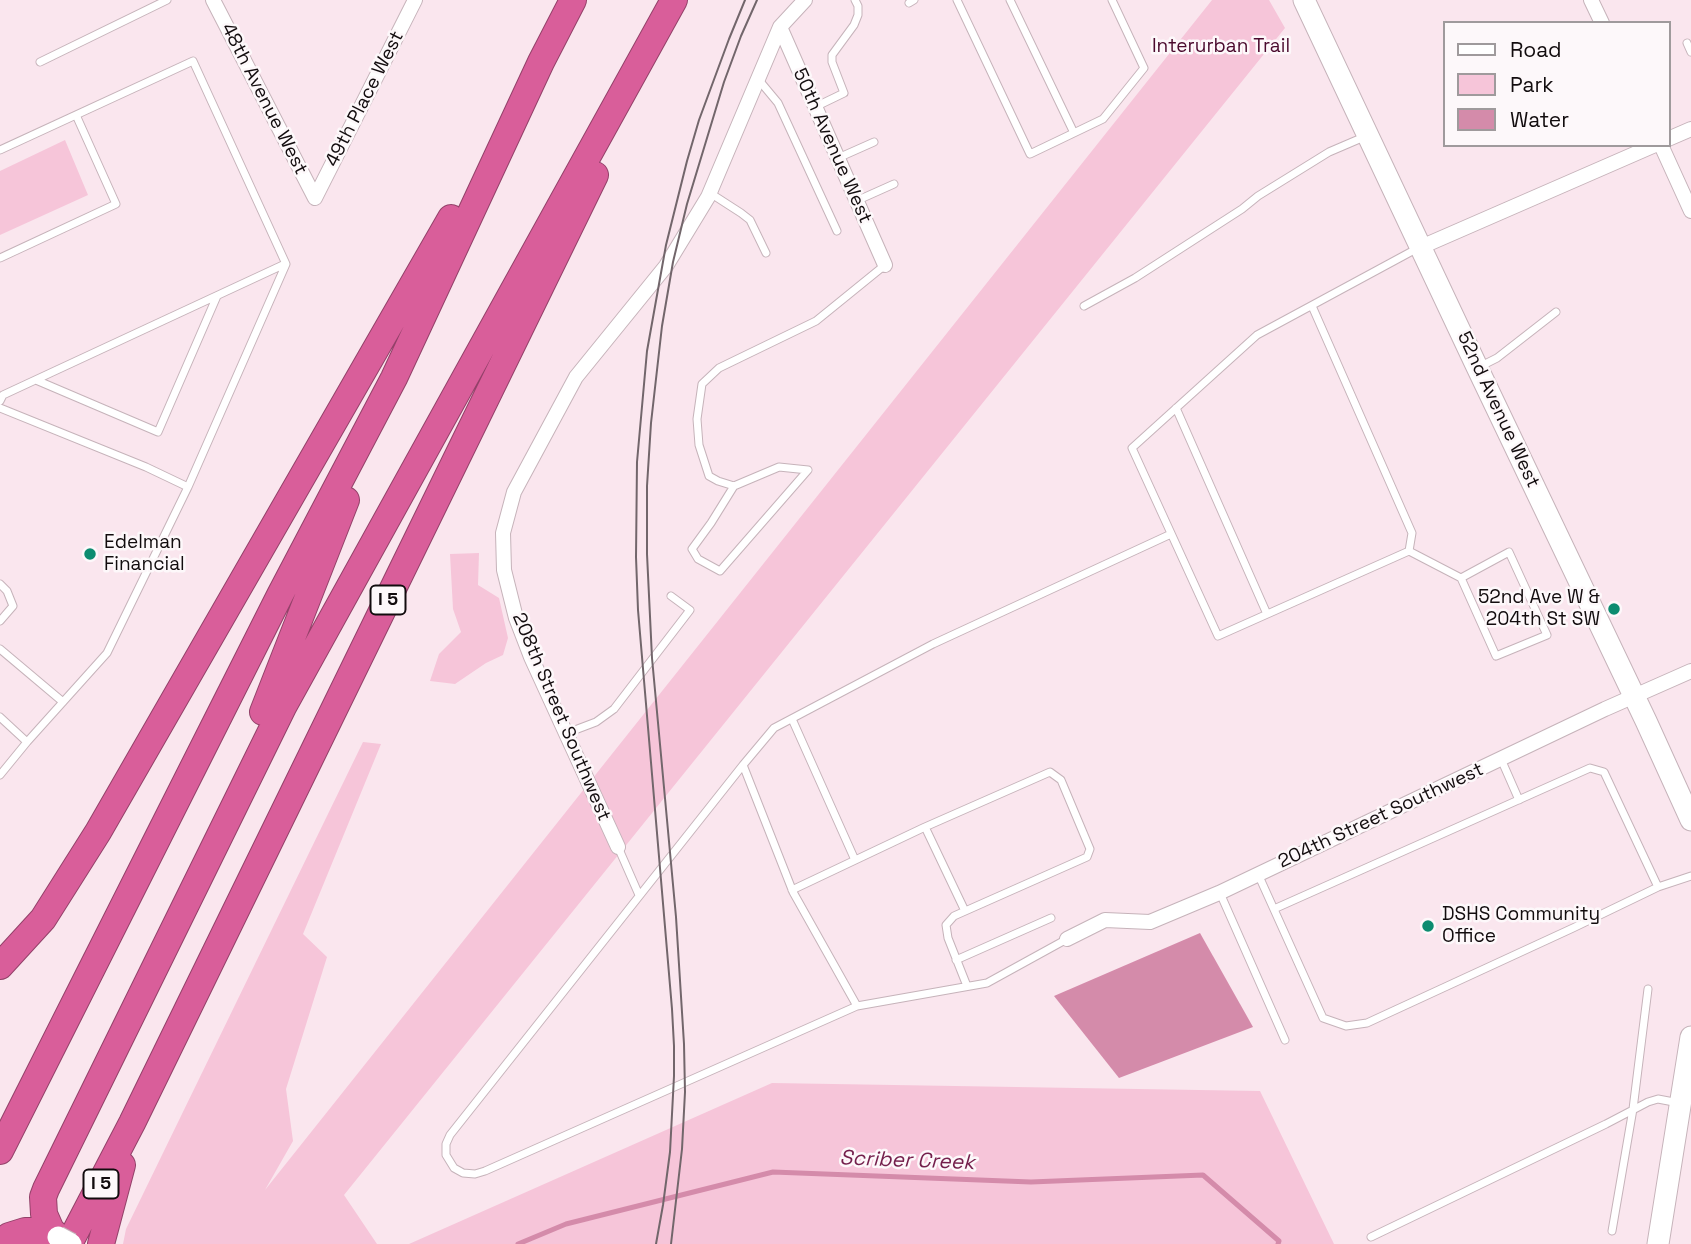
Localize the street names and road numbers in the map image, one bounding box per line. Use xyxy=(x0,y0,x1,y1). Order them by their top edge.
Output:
street label: 48th Avenue West xyxy=(216,19,312,179)
street label: 49th Place West xyxy=(321,27,409,171)
street label: 50th Avenue West xyxy=(788,65,876,227)
street label: 52nd Avenue West xyxy=(1452,328,1544,492)
road number: I 5 xyxy=(370,586,406,614)
street label: 208th Street Southwest xyxy=(507,610,615,824)
street label: 204th Street Southwest xyxy=(1275,758,1487,874)
road number: I 5 xyxy=(84,1170,119,1198)

